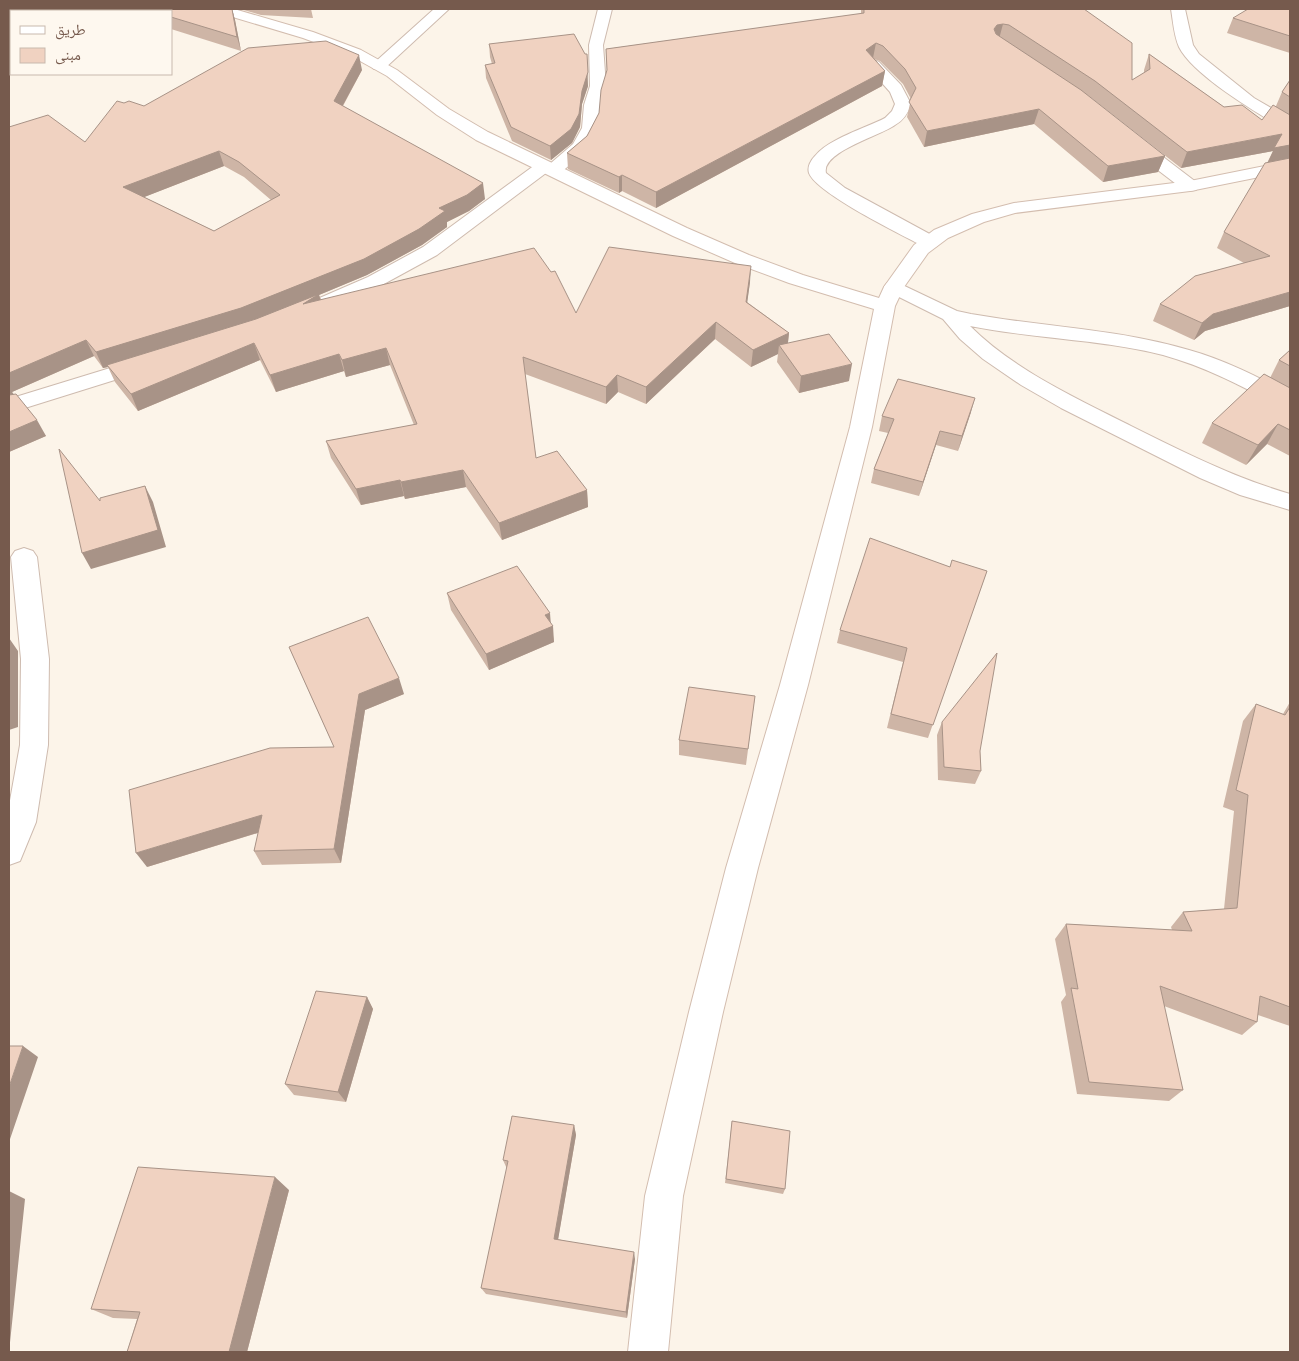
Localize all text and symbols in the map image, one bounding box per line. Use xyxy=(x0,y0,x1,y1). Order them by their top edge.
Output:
legend xyxy=(10,10,172,75)
text: طريق xyxy=(55,19,86,40)
text: مبنى xyxy=(55,44,81,65)

